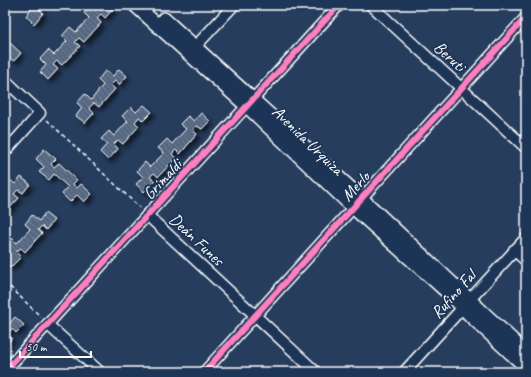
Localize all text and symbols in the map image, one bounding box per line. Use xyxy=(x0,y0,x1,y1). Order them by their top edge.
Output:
street label: Beruti xyxy=(429,37,472,78)
street label: Avenida Urquiza xyxy=(268,101,349,181)
street label: Grimaldi xyxy=(138,153,188,204)
street label: Merlo xyxy=(337,166,375,206)
street label: Deán Funes xyxy=(165,209,230,272)
street label: Rufino Fal xyxy=(426,264,483,323)
scale bar xyxy=(20,333,91,359)
text: 50 m xyxy=(26,339,48,355)

